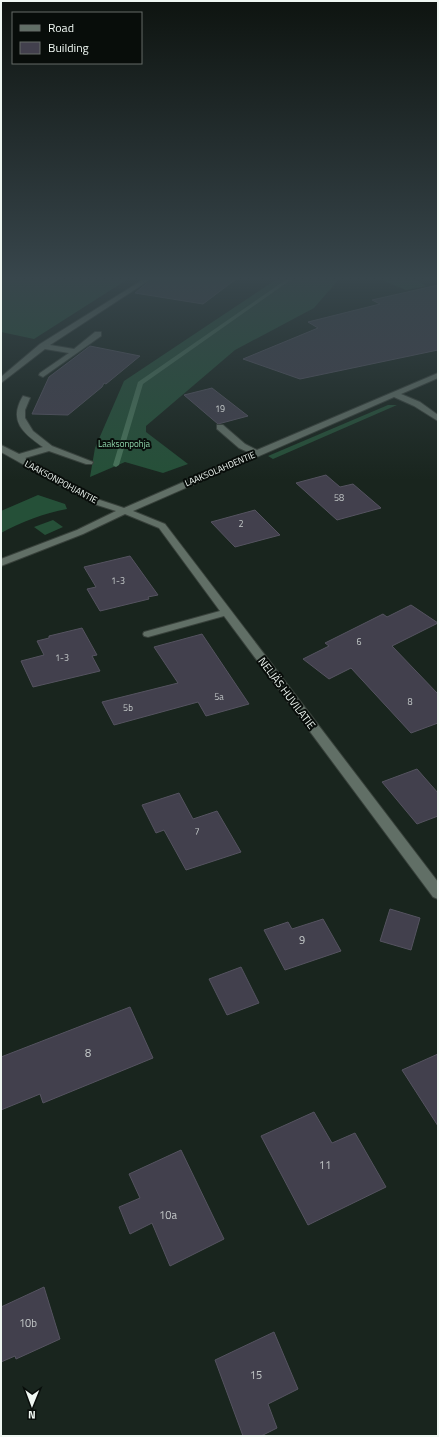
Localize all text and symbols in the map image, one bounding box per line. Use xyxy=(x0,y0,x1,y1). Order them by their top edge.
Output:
legend xyxy=(12,12,142,64)
text: Road xyxy=(48,18,74,37)
text: Building xyxy=(48,38,89,57)
house number: 19 xyxy=(215,402,225,415)
park label: Laaksonpohja xyxy=(98,437,151,450)
street label: LAAKSOLAHDENTIE xyxy=(183,448,257,489)
street label: LAAKSONPOHJANTIE xyxy=(23,457,100,506)
house number: 58 xyxy=(334,491,344,504)
house number: 2 xyxy=(238,517,244,530)
house number: 1-3 xyxy=(111,574,125,587)
house number: 6 xyxy=(356,635,362,648)
house number: 1-3 xyxy=(55,651,69,664)
street label: NELJÄS HUVILATIE xyxy=(255,654,319,732)
house number: 5a xyxy=(214,690,224,703)
house number: 8 xyxy=(407,695,413,708)
house number: 5b xyxy=(123,701,133,714)
house number: 7 xyxy=(194,825,200,838)
house number: 9 xyxy=(299,932,305,948)
house number: 8 xyxy=(85,1045,91,1061)
house number: 11 xyxy=(319,1157,331,1173)
house number: 10a xyxy=(159,1207,177,1223)
house number: 10b xyxy=(19,1315,37,1331)
house number: 15 xyxy=(250,1367,262,1383)
north arrow xyxy=(12,1385,52,1425)
text: N xyxy=(28,1407,36,1423)

